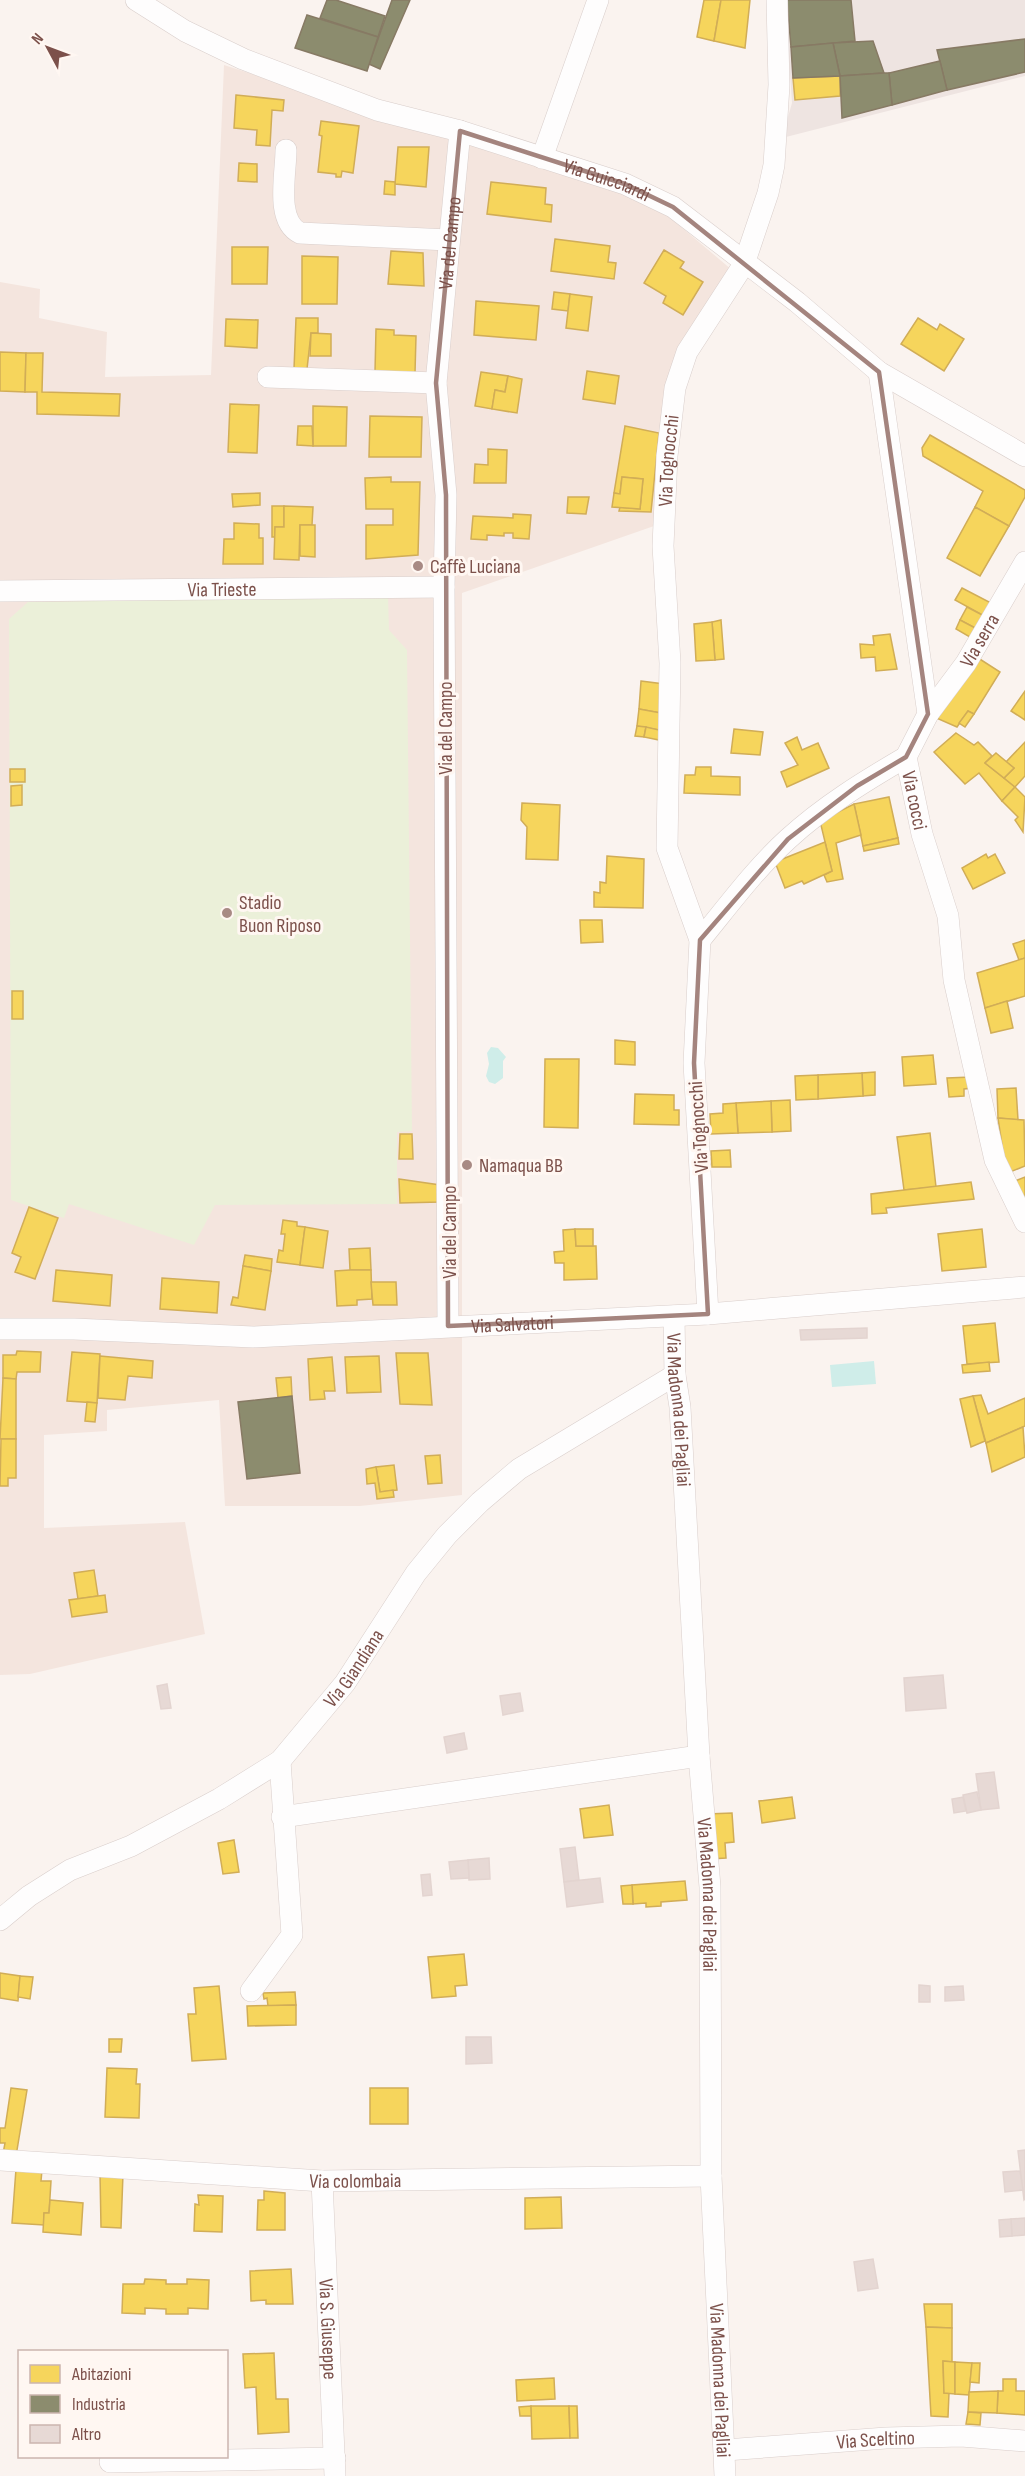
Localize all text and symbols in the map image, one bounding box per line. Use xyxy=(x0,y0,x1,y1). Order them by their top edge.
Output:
north arrow xyxy=(18,18,78,78)
text: N xyxy=(28,30,48,49)
street label: Via Guicciardi xyxy=(560,154,654,207)
street label: Via del Campo xyxy=(434,196,467,291)
street label: Via Tognocchi xyxy=(654,414,685,507)
place label: Caffè Luciana xyxy=(430,555,521,579)
marker: Caffè Luciana xyxy=(411,559,425,573)
street label: Via Trieste xyxy=(187,578,257,602)
street label: Via serra xyxy=(955,610,1005,672)
street label: Via del Campo xyxy=(434,681,458,775)
street label: Via cocci xyxy=(896,769,932,832)
place label: Stadio Buon Riposo xyxy=(239,891,321,938)
marker: Stadio Buon Riposo xyxy=(220,906,234,920)
street label: Via Tognocchi xyxy=(684,1080,714,1173)
place label: Namaqua BB xyxy=(479,1154,563,1178)
marker: Namaqua BB xyxy=(460,1158,474,1172)
street label: Via del Campo xyxy=(438,1185,462,1279)
street label: Via Salvatori xyxy=(471,1311,554,1339)
street label: Via Madonna dei Pagliai xyxy=(661,1333,695,1487)
street label: Via Giandiana xyxy=(319,1625,390,1713)
street label: Via Madonna dei Pagliai xyxy=(691,1817,721,1972)
street label: Via colombaia xyxy=(308,2169,402,2194)
street label: Via S. Giuseppe xyxy=(313,2278,342,2380)
street label: Via Madonna dei Pagliai xyxy=(704,2303,735,2458)
legend xyxy=(18,2350,228,2458)
text: Abitazioni xyxy=(71,2364,131,2385)
text: Industria xyxy=(72,2394,126,2415)
text: Altro xyxy=(71,2424,101,2445)
street label: Via Sceltino xyxy=(836,2426,915,2455)

